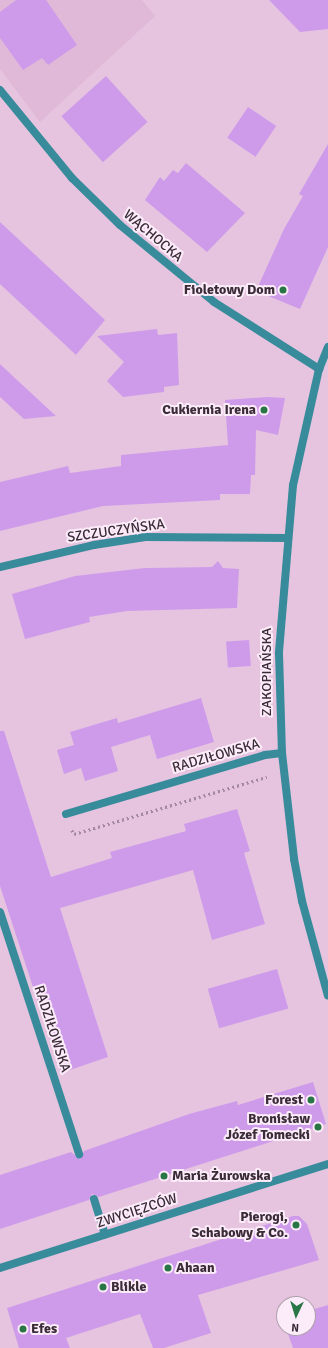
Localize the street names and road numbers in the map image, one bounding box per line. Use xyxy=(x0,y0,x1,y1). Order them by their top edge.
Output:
street label: WĄCHOCKA xyxy=(120,206,186,266)
street label: SZCZUCZYŃSKA xyxy=(66,516,166,546)
street label: ZAKOPIAŃSKA xyxy=(259,628,275,716)
street label: RADZIŁOWSKA xyxy=(170,735,262,777)
street label: RADZIŁOWSKA xyxy=(30,983,74,1075)
street label: ZWYCIĘZCÓW xyxy=(94,1190,180,1232)

